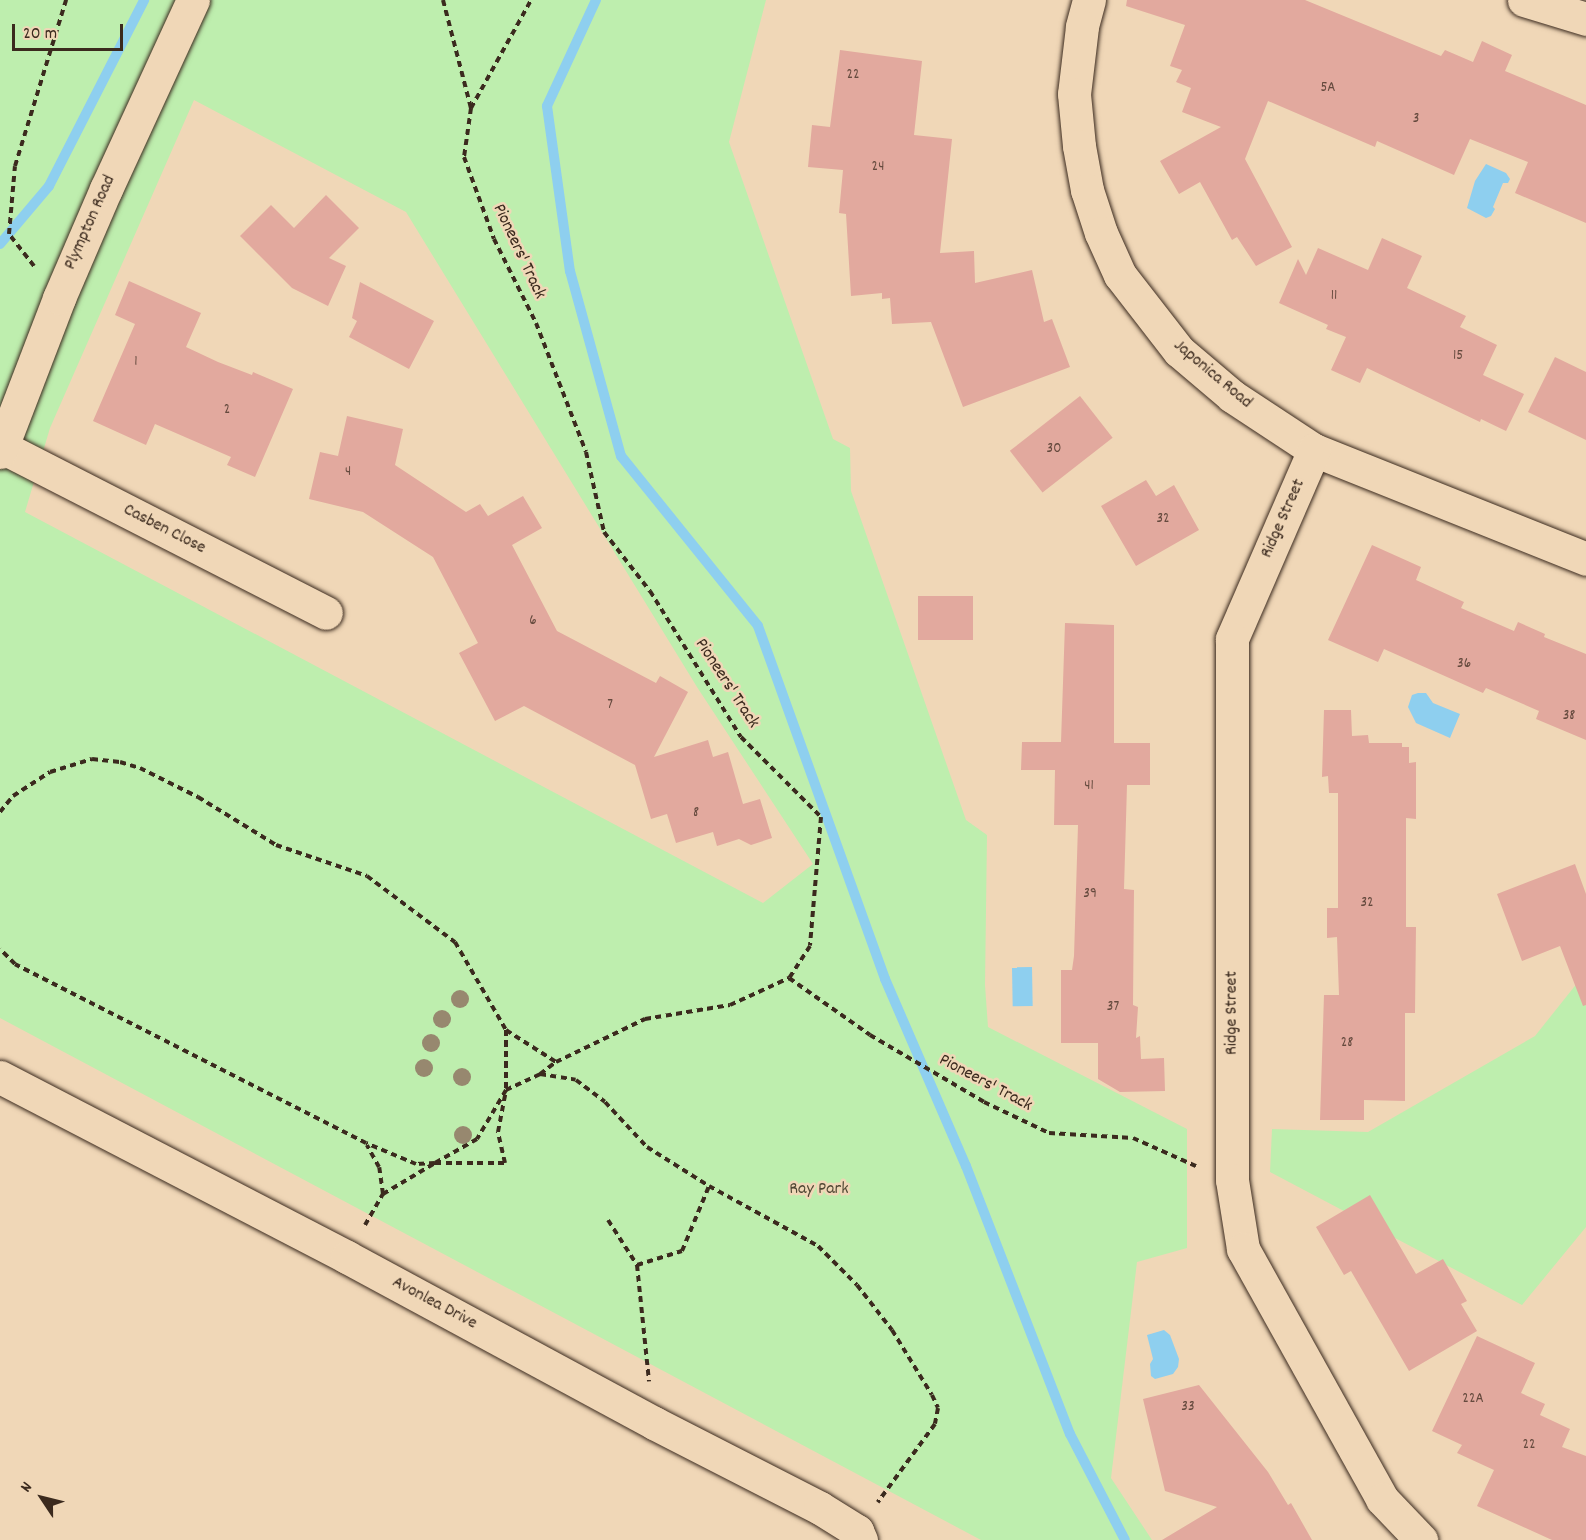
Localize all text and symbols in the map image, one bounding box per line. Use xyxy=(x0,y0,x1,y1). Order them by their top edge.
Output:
scale bar xyxy=(15,12,126,50)
text: 20 m xyxy=(23,22,57,47)
house number: 22 xyxy=(846,67,860,85)
house number: 5A xyxy=(1320,80,1336,98)
house number: 3 xyxy=(1413,111,1419,129)
house number: 24 xyxy=(872,159,884,177)
street label: Plympton Road xyxy=(61,172,121,274)
street label: Pioneers' Track xyxy=(487,201,549,303)
house number: 11 xyxy=(1331,288,1337,306)
street label: Japonica Road xyxy=(1168,336,1256,414)
house number: 15 xyxy=(1453,348,1463,366)
house number: 1 xyxy=(134,354,138,372)
house number: 2 xyxy=(224,402,230,420)
house number: 30 xyxy=(1047,441,1061,459)
house number: 4 xyxy=(345,464,351,482)
street label: Ridge Street xyxy=(1257,476,1311,562)
street label: Casben Close xyxy=(119,500,209,560)
house number: 32 xyxy=(1156,511,1170,529)
house number: 6 xyxy=(529,613,537,631)
street label: Pioneers' Track xyxy=(689,635,763,733)
house number: 36 xyxy=(1457,656,1471,674)
house number: 7 xyxy=(607,697,613,715)
house number: 38 xyxy=(1563,708,1575,726)
house number: 41 xyxy=(1084,778,1094,796)
house number: 8 xyxy=(693,805,699,823)
house number: 39 xyxy=(1083,886,1097,904)
house number: 32 xyxy=(1360,895,1374,913)
street label: Ridge Street xyxy=(1222,971,1244,1055)
house number: 37 xyxy=(1107,999,1119,1017)
house number: 28 xyxy=(1341,1035,1353,1053)
street label: Pioneers' Track xyxy=(935,1050,1035,1118)
park label: Ray Park xyxy=(789,1179,849,1201)
street label: Avonlea Drive xyxy=(388,1273,480,1335)
house number: 22A xyxy=(1462,1391,1484,1409)
house number: 33 xyxy=(1181,1399,1195,1417)
house number: 22 xyxy=(1522,1437,1536,1455)
north arrow xyxy=(12,1468,72,1528)
text: N xyxy=(15,1478,39,1497)

